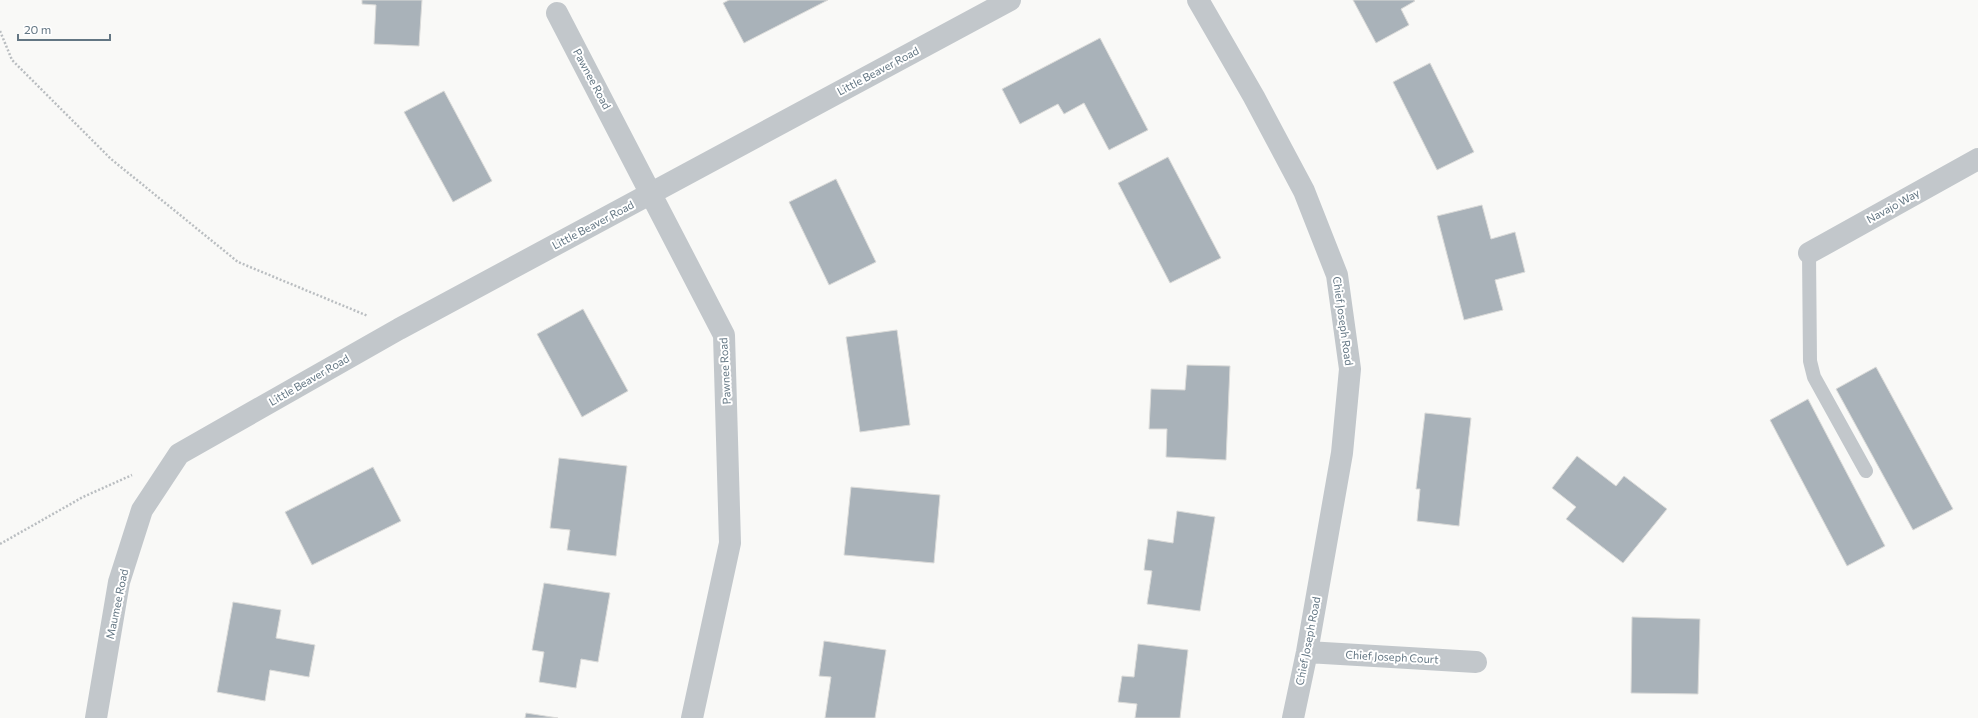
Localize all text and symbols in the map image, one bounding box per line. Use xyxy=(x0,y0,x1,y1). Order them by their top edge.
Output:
scale bar xyxy=(18,16,110,42)
text: 20 m xyxy=(24,22,51,36)
street label: Little Beaver Road xyxy=(835,43,921,98)
street label: Pawnee Road xyxy=(571,46,614,111)
street label: Navajo Way xyxy=(1864,186,1922,225)
street label: Little Beaver Road xyxy=(550,197,636,252)
street label: Chief Joseph Road xyxy=(1330,276,1356,366)
street label: Pawnee Road xyxy=(716,337,733,405)
street label: Little Beaver Road xyxy=(266,351,351,408)
street label: Maumee Road xyxy=(103,568,130,640)
street label: Chief Joseph Road xyxy=(1293,596,1323,686)
street label: Chief Joseph Court xyxy=(1345,648,1439,666)

